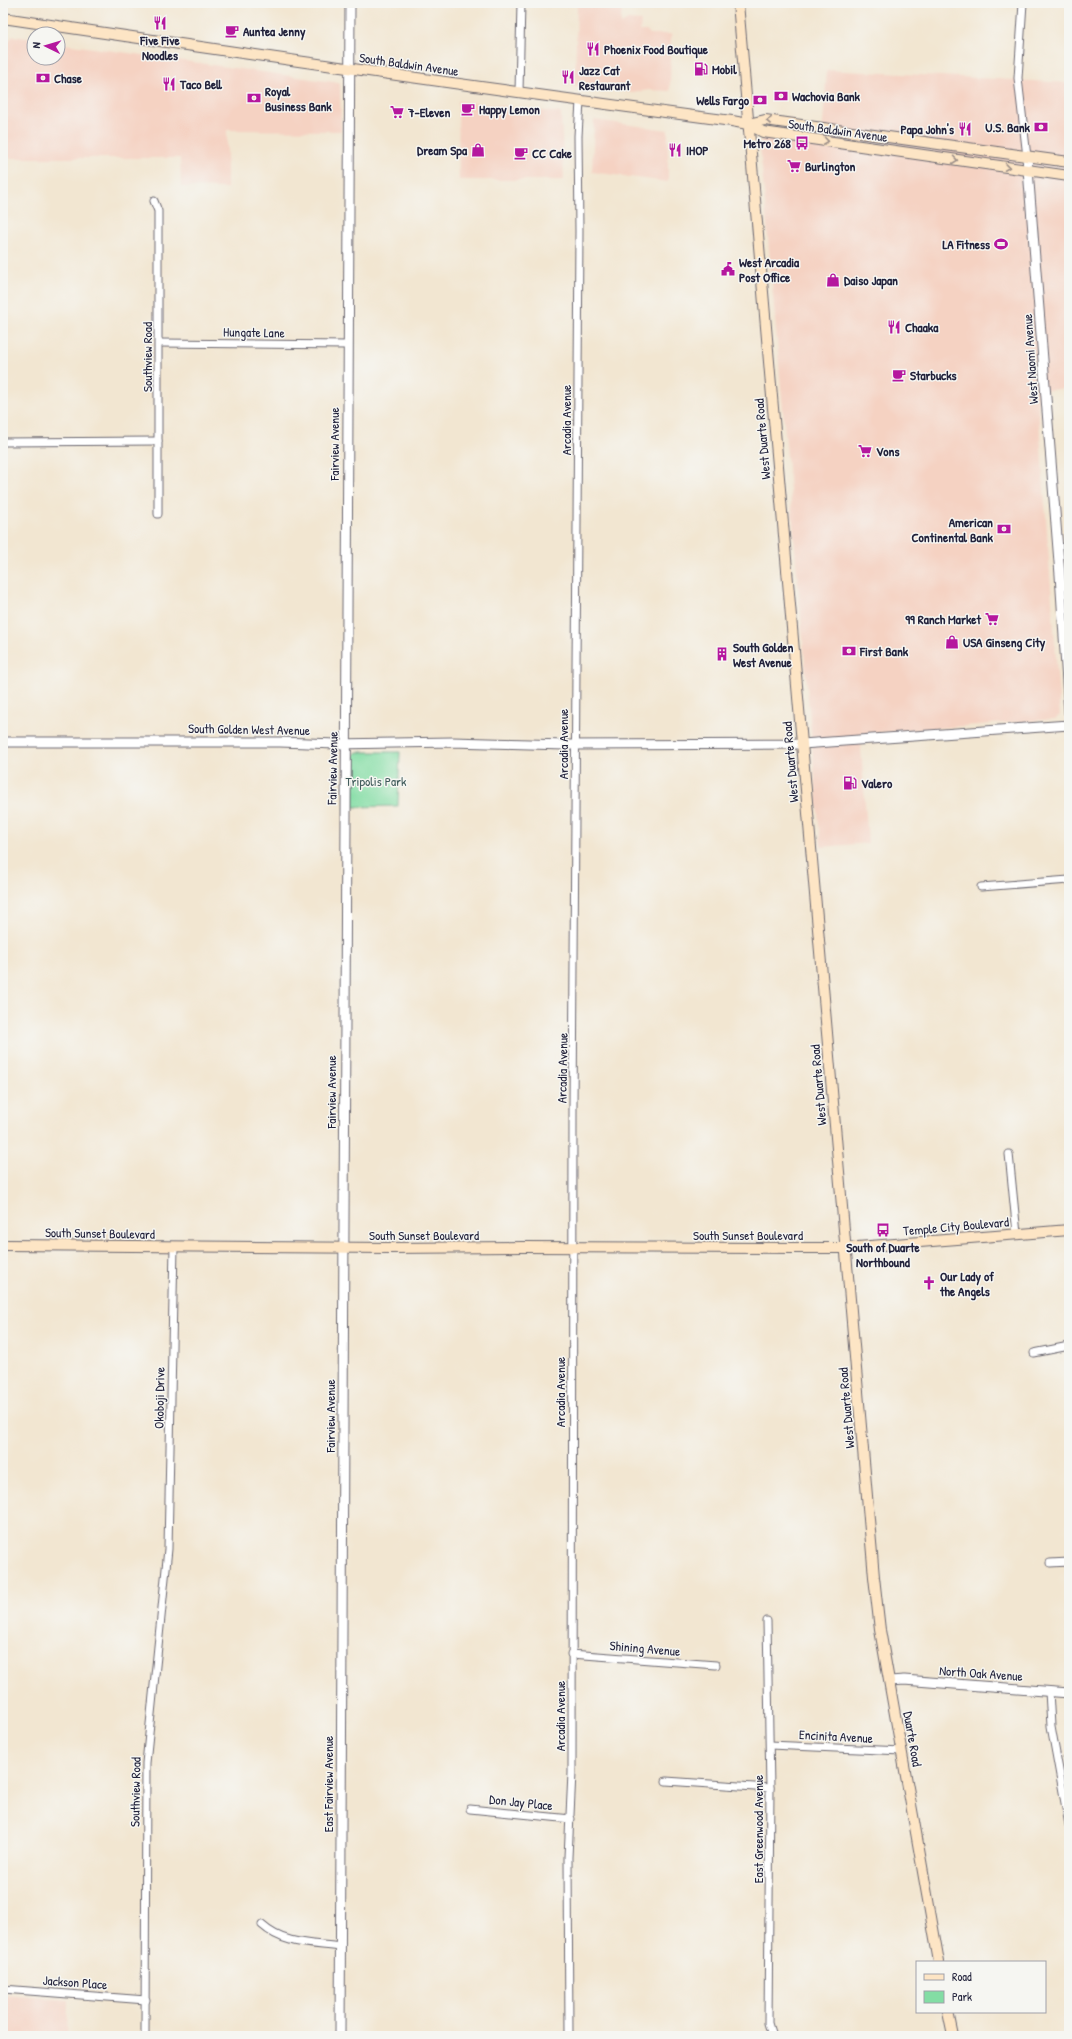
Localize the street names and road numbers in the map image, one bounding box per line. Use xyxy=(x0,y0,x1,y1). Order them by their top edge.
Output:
street label: South Baldwin Avenue xyxy=(358,48,460,80)
street label: South Baldwin Avenue xyxy=(787,114,889,146)
street label: West Naomi Avenue xyxy=(1018,313,1042,405)
street label: Southview Road xyxy=(138,322,156,392)
street label: Hungate Lane xyxy=(223,322,285,342)
street label: Arcadia Avenue xyxy=(557,385,575,455)
street label: West Duarte Road xyxy=(750,398,774,480)
street label: Fairview Avenue xyxy=(325,407,343,482)
street label: Arcadia Avenue xyxy=(554,709,572,779)
street label: South Golden West Avenue xyxy=(188,719,310,739)
street label: West Duarte Road xyxy=(778,721,802,803)
street label: Fairview Avenue xyxy=(322,731,342,806)
street label: Arcadia Avenue xyxy=(552,1033,572,1103)
street label: West Duarte Road xyxy=(806,1044,830,1126)
street label: Fairview Avenue xyxy=(322,1055,340,1130)
street label: Temple City Boulevard xyxy=(902,1212,1010,1240)
street label: South Sunset Boulevard xyxy=(45,1223,155,1243)
street label: South Sunset Boulevard xyxy=(369,1226,479,1244)
street label: South Sunset Boulevard xyxy=(693,1226,803,1244)
street label: Arcadia Avenue xyxy=(551,1357,569,1427)
street label: Okoboji Drive xyxy=(149,1367,169,1429)
street label: West Duarte Road xyxy=(834,1367,858,1449)
street label: Fairview Avenue xyxy=(321,1379,339,1454)
street label: Shining Avenue xyxy=(609,1636,681,1660)
street label: North Oak Avenue xyxy=(939,1661,1023,1685)
street label: Arcadia Avenue xyxy=(551,1681,569,1751)
street label: Duarte Road xyxy=(899,1710,927,1768)
street label: Encinita Avenue xyxy=(799,1725,873,1747)
street label: East Fairview Avenue xyxy=(319,1736,337,1832)
street label: Southview Road xyxy=(125,1757,145,1827)
street label: East Greenwood Avenue xyxy=(749,1775,767,1883)
street label: Don Jay Place xyxy=(488,1790,554,1814)
street label: Jackson Place xyxy=(42,1971,108,1993)

